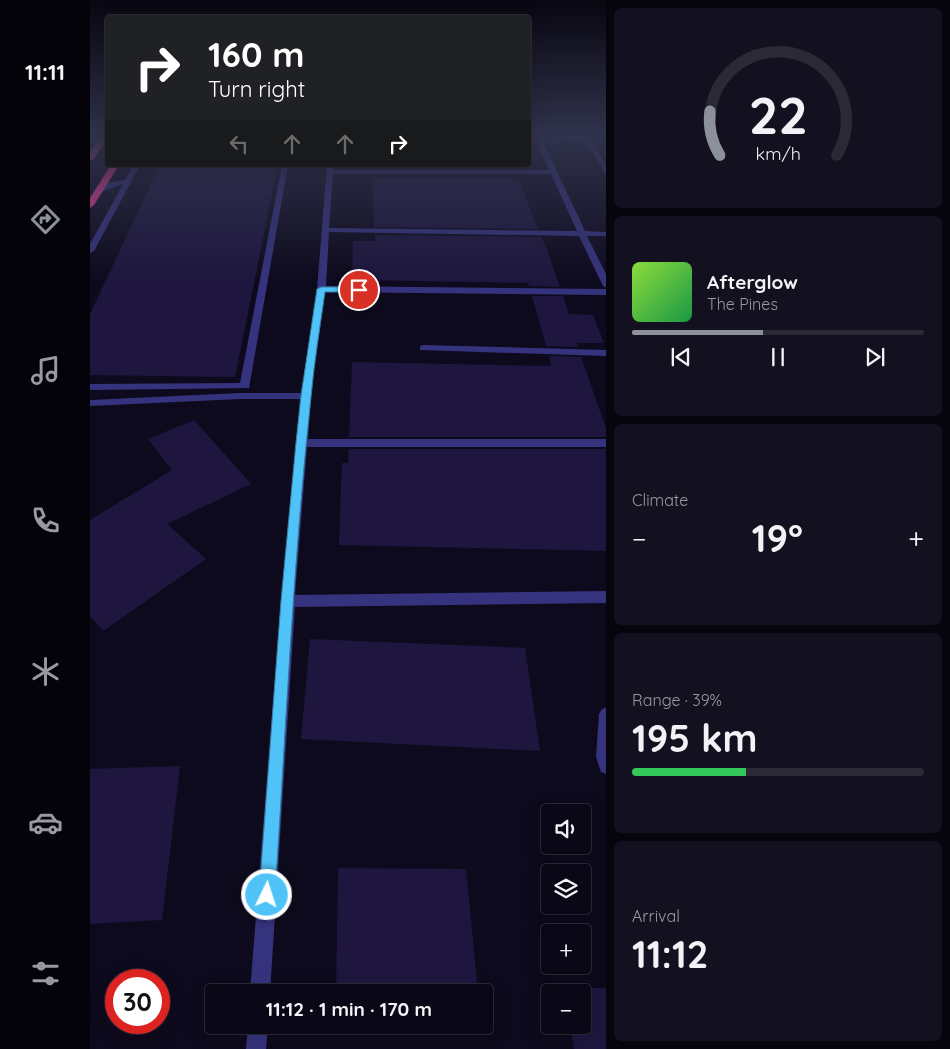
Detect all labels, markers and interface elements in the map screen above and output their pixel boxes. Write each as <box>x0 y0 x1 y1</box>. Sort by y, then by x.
text: 160 m <box>208 32 305 76</box>
icon: right <box>125 35 190 100</box>
text: 11:11 <box>25 58 65 86</box>
text: Turn right <box>208 75 305 103</box>
text: 22 <box>748 82 808 147</box>
icon: left <box>225 130 253 158</box>
icon: ahead <box>278 130 306 158</box>
icon: ahead <box>331 130 359 158</box>
icon: right <box>384 130 412 158</box>
text: km/h <box>755 142 801 164</box>
icon: directions <box>28 202 63 237</box>
pin <box>338 269 380 311</box>
text: Afterglow <box>707 270 798 294</box>
icon: arrive <box>345 276 373 304</box>
text: The Pines <box>707 294 778 314</box>
icon: previous <box>667 343 695 371</box>
icon: pause <box>764 343 792 371</box>
icon: next <box>861 343 889 371</box>
icon: music <box>28 353 63 388</box>
text: Climate <box>632 490 688 510</box>
icon: phone <box>28 503 63 538</box>
text: 19° <box>752 514 803 562</box>
text: − <box>632 521 647 556</box>
text: + <box>908 521 924 556</box>
icon: climate <box>28 654 63 689</box>
text: Range · 39% <box>632 690 722 710</box>
text: 195 km <box>632 714 758 762</box>
map controls <box>541 804 591 1034</box>
button: sound <box>541 804 591 854</box>
icon: car <box>28 805 63 840</box>
button: layers <box>541 864 591 914</box>
position arrow <box>240 868 292 920</box>
text: Arrival <box>632 906 680 926</box>
button: + <box>541 924 591 974</box>
text: 11:12 <box>632 930 708 978</box>
icon: filters <box>28 956 63 991</box>
speed limit sign: 30 <box>105 969 170 1034</box>
button: − <box>541 984 591 1034</box>
text: 11:12 · 1 min · 170 m <box>266 997 432 1021</box>

